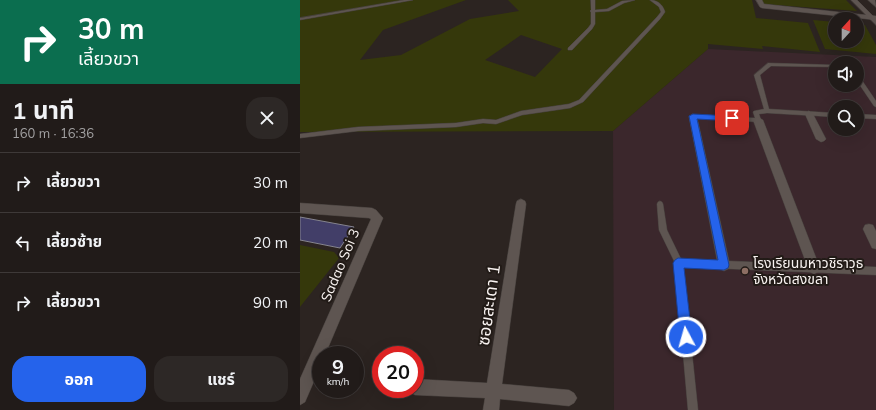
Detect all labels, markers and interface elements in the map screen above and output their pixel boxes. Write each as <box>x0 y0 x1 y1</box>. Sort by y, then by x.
text: 30 m <box>78 11 144 46</box>
north arrow <box>828 12 864 48</box>
map controls <box>828 12 864 136</box>
icon: right <box>12 16 64 68</box>
text: เลี้ยวขวา <box>78 47 139 70</box>
button: sound <box>828 56 864 92</box>
text: 1 นาที <box>12 95 74 125</box>
button: close <box>246 97 288 139</box>
button: search <box>828 100 864 136</box>
pin <box>715 101 749 135</box>
icon: arrive <box>721 107 743 129</box>
text: 160 m · 16:36 <box>12 125 94 141</box>
icon: right <box>12 172 34 194</box>
text: เลี้ยวขวา <box>46 172 100 191</box>
text: 30 m <box>253 173 288 192</box>
street label: Sadao Soi 3 <box>317 226 363 304</box>
icon: left <box>12 232 34 254</box>
text: เลี้ยวซ้าย <box>46 232 102 251</box>
text: 20 m <box>253 233 288 252</box>
place label: โรงเรียนมหาวชิราวุธ จังหวัดสงขลา <box>753 254 863 288</box>
street label: ซอยสะเดา 1 <box>472 263 504 347</box>
marker: โรงเรียนมหาวชิราวุธ จังหวัดสงขลา <box>740 266 750 276</box>
icon: right <box>12 292 34 314</box>
text: เลี้ยวขวา <box>46 292 100 311</box>
text: 90 m <box>253 293 288 312</box>
position arrow <box>665 316 707 358</box>
speed limit sign: 20 <box>372 346 424 398</box>
text: 9 <box>332 354 344 379</box>
button: ออก <box>12 356 146 402</box>
button: แชร์ <box>154 356 288 402</box>
text: km/h <box>327 375 349 388</box>

